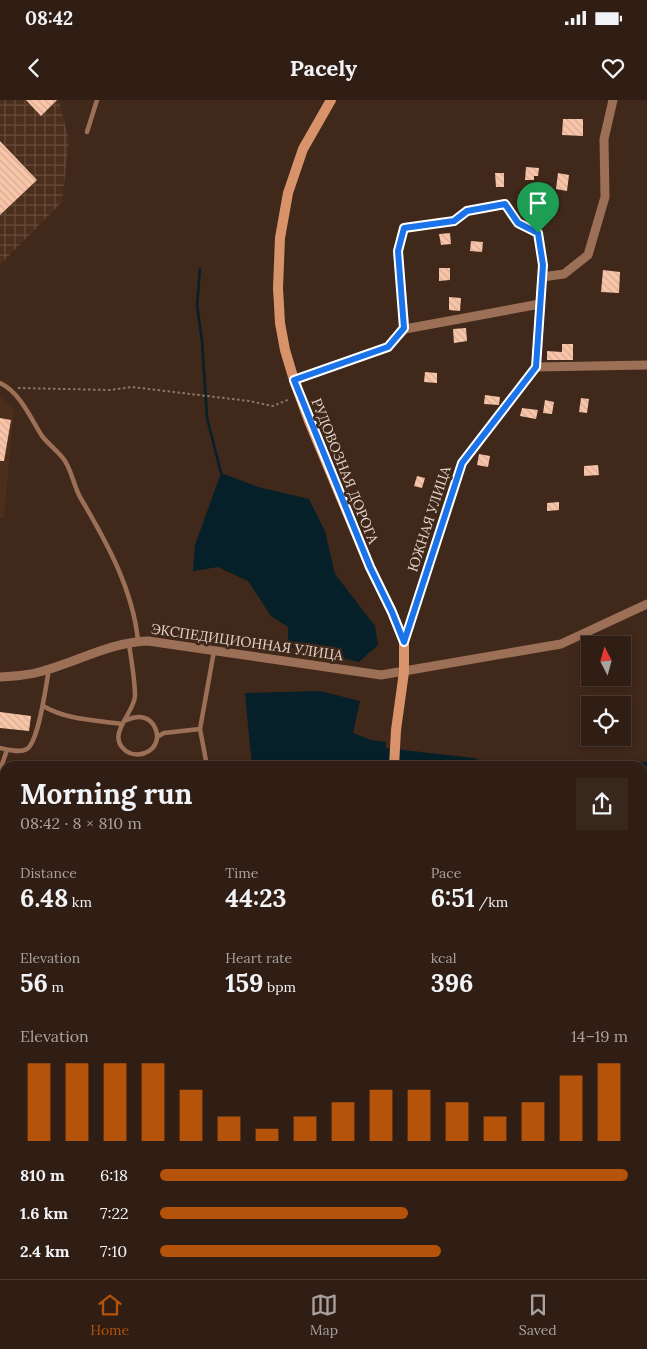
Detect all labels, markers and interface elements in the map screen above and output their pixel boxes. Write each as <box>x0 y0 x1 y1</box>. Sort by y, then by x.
text: 08:42 <box>25 6 73 30</box>
icon: back <box>20 54 48 82</box>
text: Pacely <box>290 54 357 82</box>
icon: heart <box>599 54 627 82</box>
pin <box>517 182 559 233</box>
icon: arrive <box>524 189 552 217</box>
street label: РУДОВОЗНАЯ ДОРОГА <box>308 396 383 547</box>
street label: ЮЖНАЯ УЛИЦА <box>403 464 455 574</box>
street label: ЭКСПЕДИЦИОННАЯ УЛИЦА <box>150 620 344 664</box>
north arrow <box>581 636 631 686</box>
map controls <box>581 636 631 746</box>
button: locate <box>581 696 631 746</box>
text: Morning run <box>20 776 192 812</box>
button: share <box>576 778 628 830</box>
text: 08:42 · 8 × 810 m <box>20 813 142 833</box>
text: Distance <box>20 864 77 882</box>
text: Time <box>225 864 258 882</box>
text: Pace <box>431 864 461 882</box>
text: 6.48 <box>20 882 68 914</box>
text: 44:23 <box>225 882 287 914</box>
text: 6:51 <box>431 882 475 914</box>
text: km <box>68 893 92 911</box>
text: /km <box>475 893 508 911</box>
text: Elevation <box>20 949 80 967</box>
text: Heart rate <box>225 949 292 967</box>
text: kcal <box>431 949 457 967</box>
text: 56 <box>20 967 48 999</box>
text: 159 <box>225 967 263 999</box>
text: 396 <box>431 967 473 999</box>
text: m <box>48 978 64 996</box>
text: bpm <box>263 978 296 996</box>
text: Elevation <box>20 1026 89 1046</box>
text: 14–19 m <box>571 1026 628 1046</box>
text: 810 m <box>20 1165 65 1185</box>
text: 6:18 <box>100 1165 128 1185</box>
text: 1.6 km <box>20 1203 68 1223</box>
text: 7:22 <box>100 1203 129 1223</box>
text: 2.4 km <box>20 1241 69 1261</box>
text: 7:10 <box>100 1241 127 1261</box>
tab: Home <box>90 1291 129 1339</box>
tab: Map <box>310 1291 338 1339</box>
tab: Saved <box>519 1291 557 1339</box>

